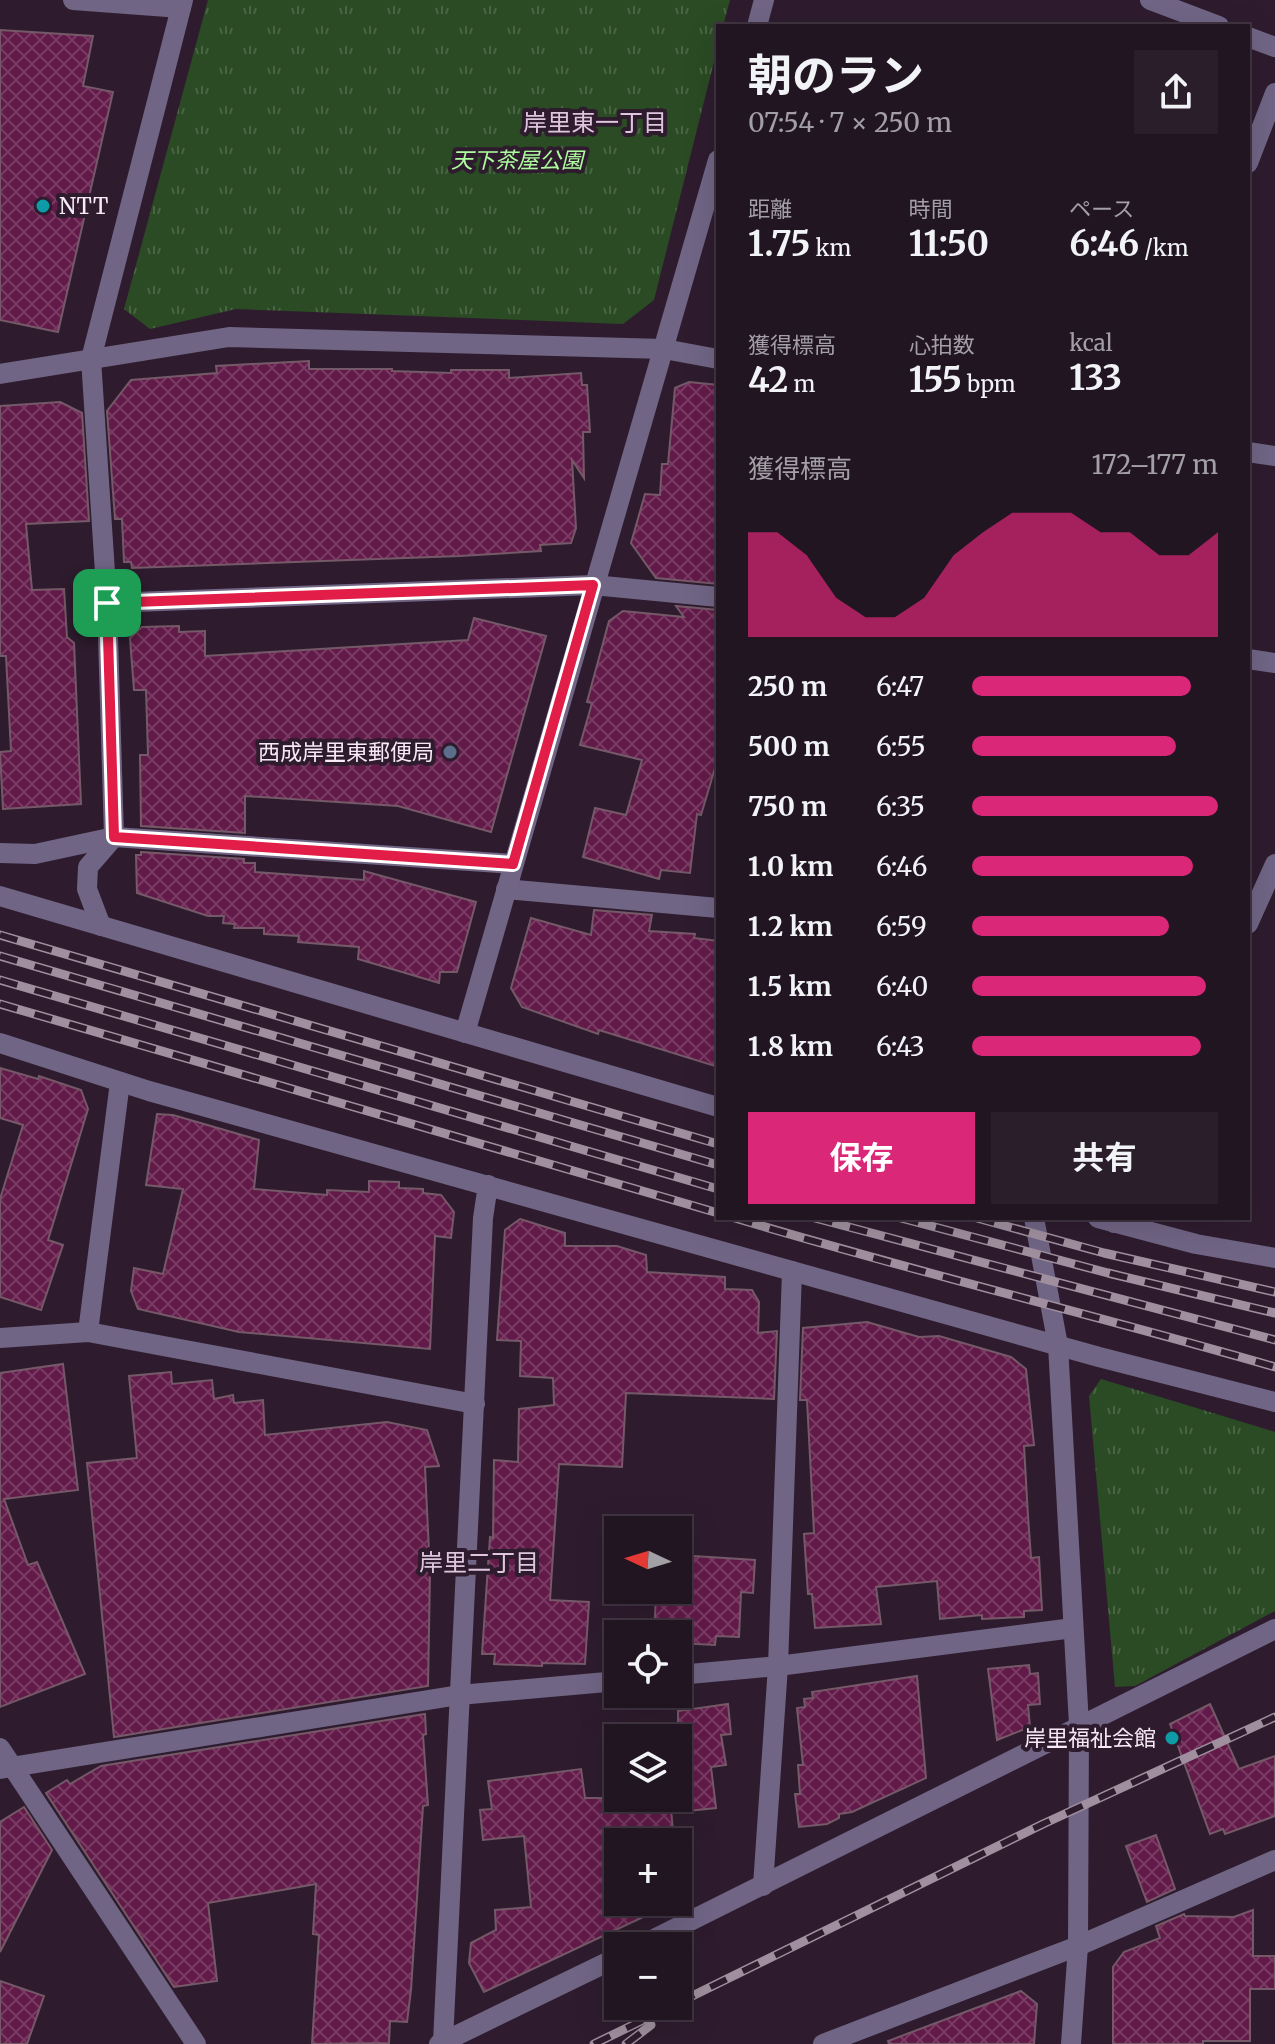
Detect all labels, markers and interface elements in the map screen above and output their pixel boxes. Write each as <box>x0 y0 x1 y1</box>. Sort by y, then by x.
text: 朝のラン <box>748 48 924 103</box>
button: share <box>1134 50 1218 134</box>
text: 07:54 · 7 × 250 m <box>748 106 952 139</box>
district label: 岸里東一丁目 <box>523 107 667 138</box>
park label: 天下茶屋公園 <box>451 146 586 174</box>
place label: NTT <box>59 192 108 220</box>
text: 距離 <box>748 195 792 223</box>
text: 時間 <box>909 195 953 223</box>
text: ペース <box>1069 195 1134 223</box>
marker: NTT <box>34 197 52 215</box>
text: 1.75 <box>748 223 810 265</box>
text: 11:50 <box>909 223 989 265</box>
text: 6:46 <box>1069 223 1139 265</box>
text: km <box>810 234 851 262</box>
text: /km <box>1139 234 1189 262</box>
text: kcal <box>1069 329 1113 357</box>
text: 獲得標高 <box>748 331 836 359</box>
text: 心拍数 <box>909 331 975 359</box>
text: 133 <box>1069 357 1122 399</box>
text: 42 <box>748 359 788 401</box>
text: 155 <box>909 359 962 401</box>
text: m <box>788 370 815 398</box>
text: bpm <box>962 370 1016 398</box>
text: 172–177 m <box>1092 448 1218 481</box>
text: 獲得標高 <box>748 452 852 485</box>
pin <box>73 569 141 637</box>
icon: arrive <box>85 581 129 625</box>
text: 250 m <box>748 670 827 703</box>
text: 6:47 <box>876 670 924 703</box>
text: 500 m <box>748 730 830 763</box>
text: 6:55 <box>876 730 926 763</box>
place label: 西成岸里東郵便局 <box>258 738 434 766</box>
marker: 西成岸里東郵便局 <box>441 743 459 761</box>
text: 750 m <box>748 790 827 823</box>
text: 6:35 <box>876 790 925 823</box>
text: 1.0 km <box>748 850 833 883</box>
text: 6:46 <box>876 850 927 883</box>
text: 1.2 km <box>748 910 833 943</box>
text: 6:59 <box>876 910 927 943</box>
text: 1.5 km <box>748 970 832 1003</box>
text: 6:40 <box>876 970 928 1003</box>
text: 1.8 km <box>748 1030 833 1063</box>
text: 6:43 <box>876 1030 925 1063</box>
button: 保存 <box>748 1112 975 1204</box>
button: 共有 <box>991 1112 1218 1204</box>
north arrow <box>604 1516 692 1604</box>
map controls <box>604 1516 692 2020</box>
district label: 岸里二丁目 <box>419 1547 539 1578</box>
button: locate <box>604 1620 692 1708</box>
button: layers <box>604 1724 692 1812</box>
place label: 岸里福祉会館 <box>1024 1724 1156 1752</box>
marker: 岸里福祉会館 <box>1163 1729 1181 1747</box>
button: + <box>604 1828 692 1916</box>
button: − <box>604 1932 692 2020</box>

